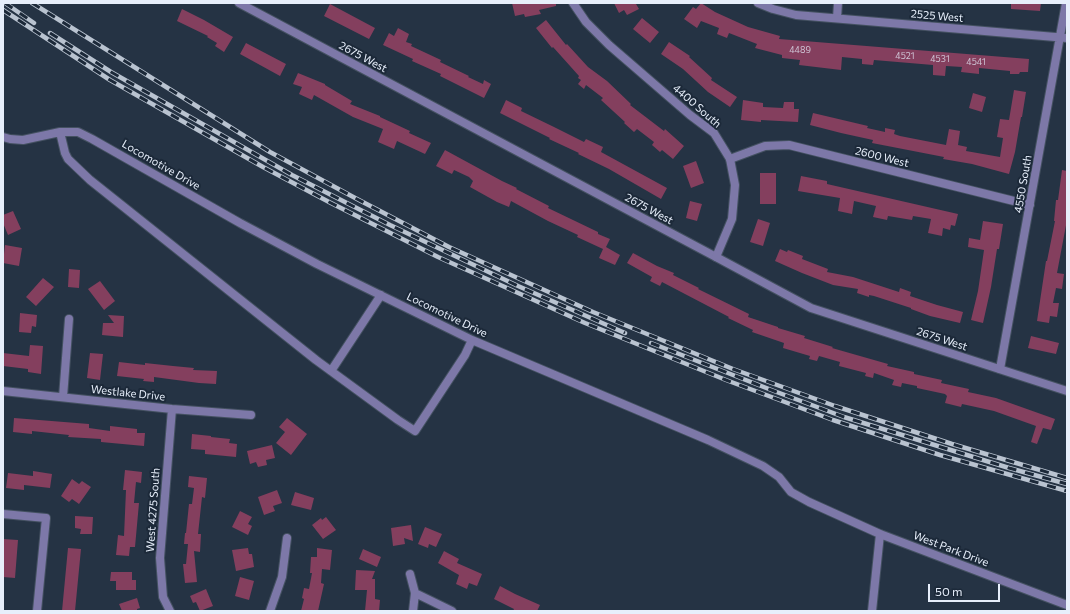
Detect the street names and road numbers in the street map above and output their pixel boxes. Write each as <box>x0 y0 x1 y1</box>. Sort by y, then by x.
street label: 2525 West <box>910 7 964 25</box>
street label: 2675 West <box>337 39 389 75</box>
street label: 4400 South <box>670 81 724 131</box>
street label: Locomotive Drive <box>119 137 203 193</box>
street label: 2600 West <box>854 144 910 170</box>
street label: 4550 South <box>1011 154 1035 214</box>
street label: 2675 West <box>623 191 675 227</box>
street label: Locomotive Drive <box>404 290 490 340</box>
street label: 2675 West <box>915 325 969 353</box>
street label: Westlake Drive <box>90 383 166 403</box>
street label: West 4275 South <box>143 467 163 553</box>
street label: West Park Drive <box>912 529 990 569</box>

